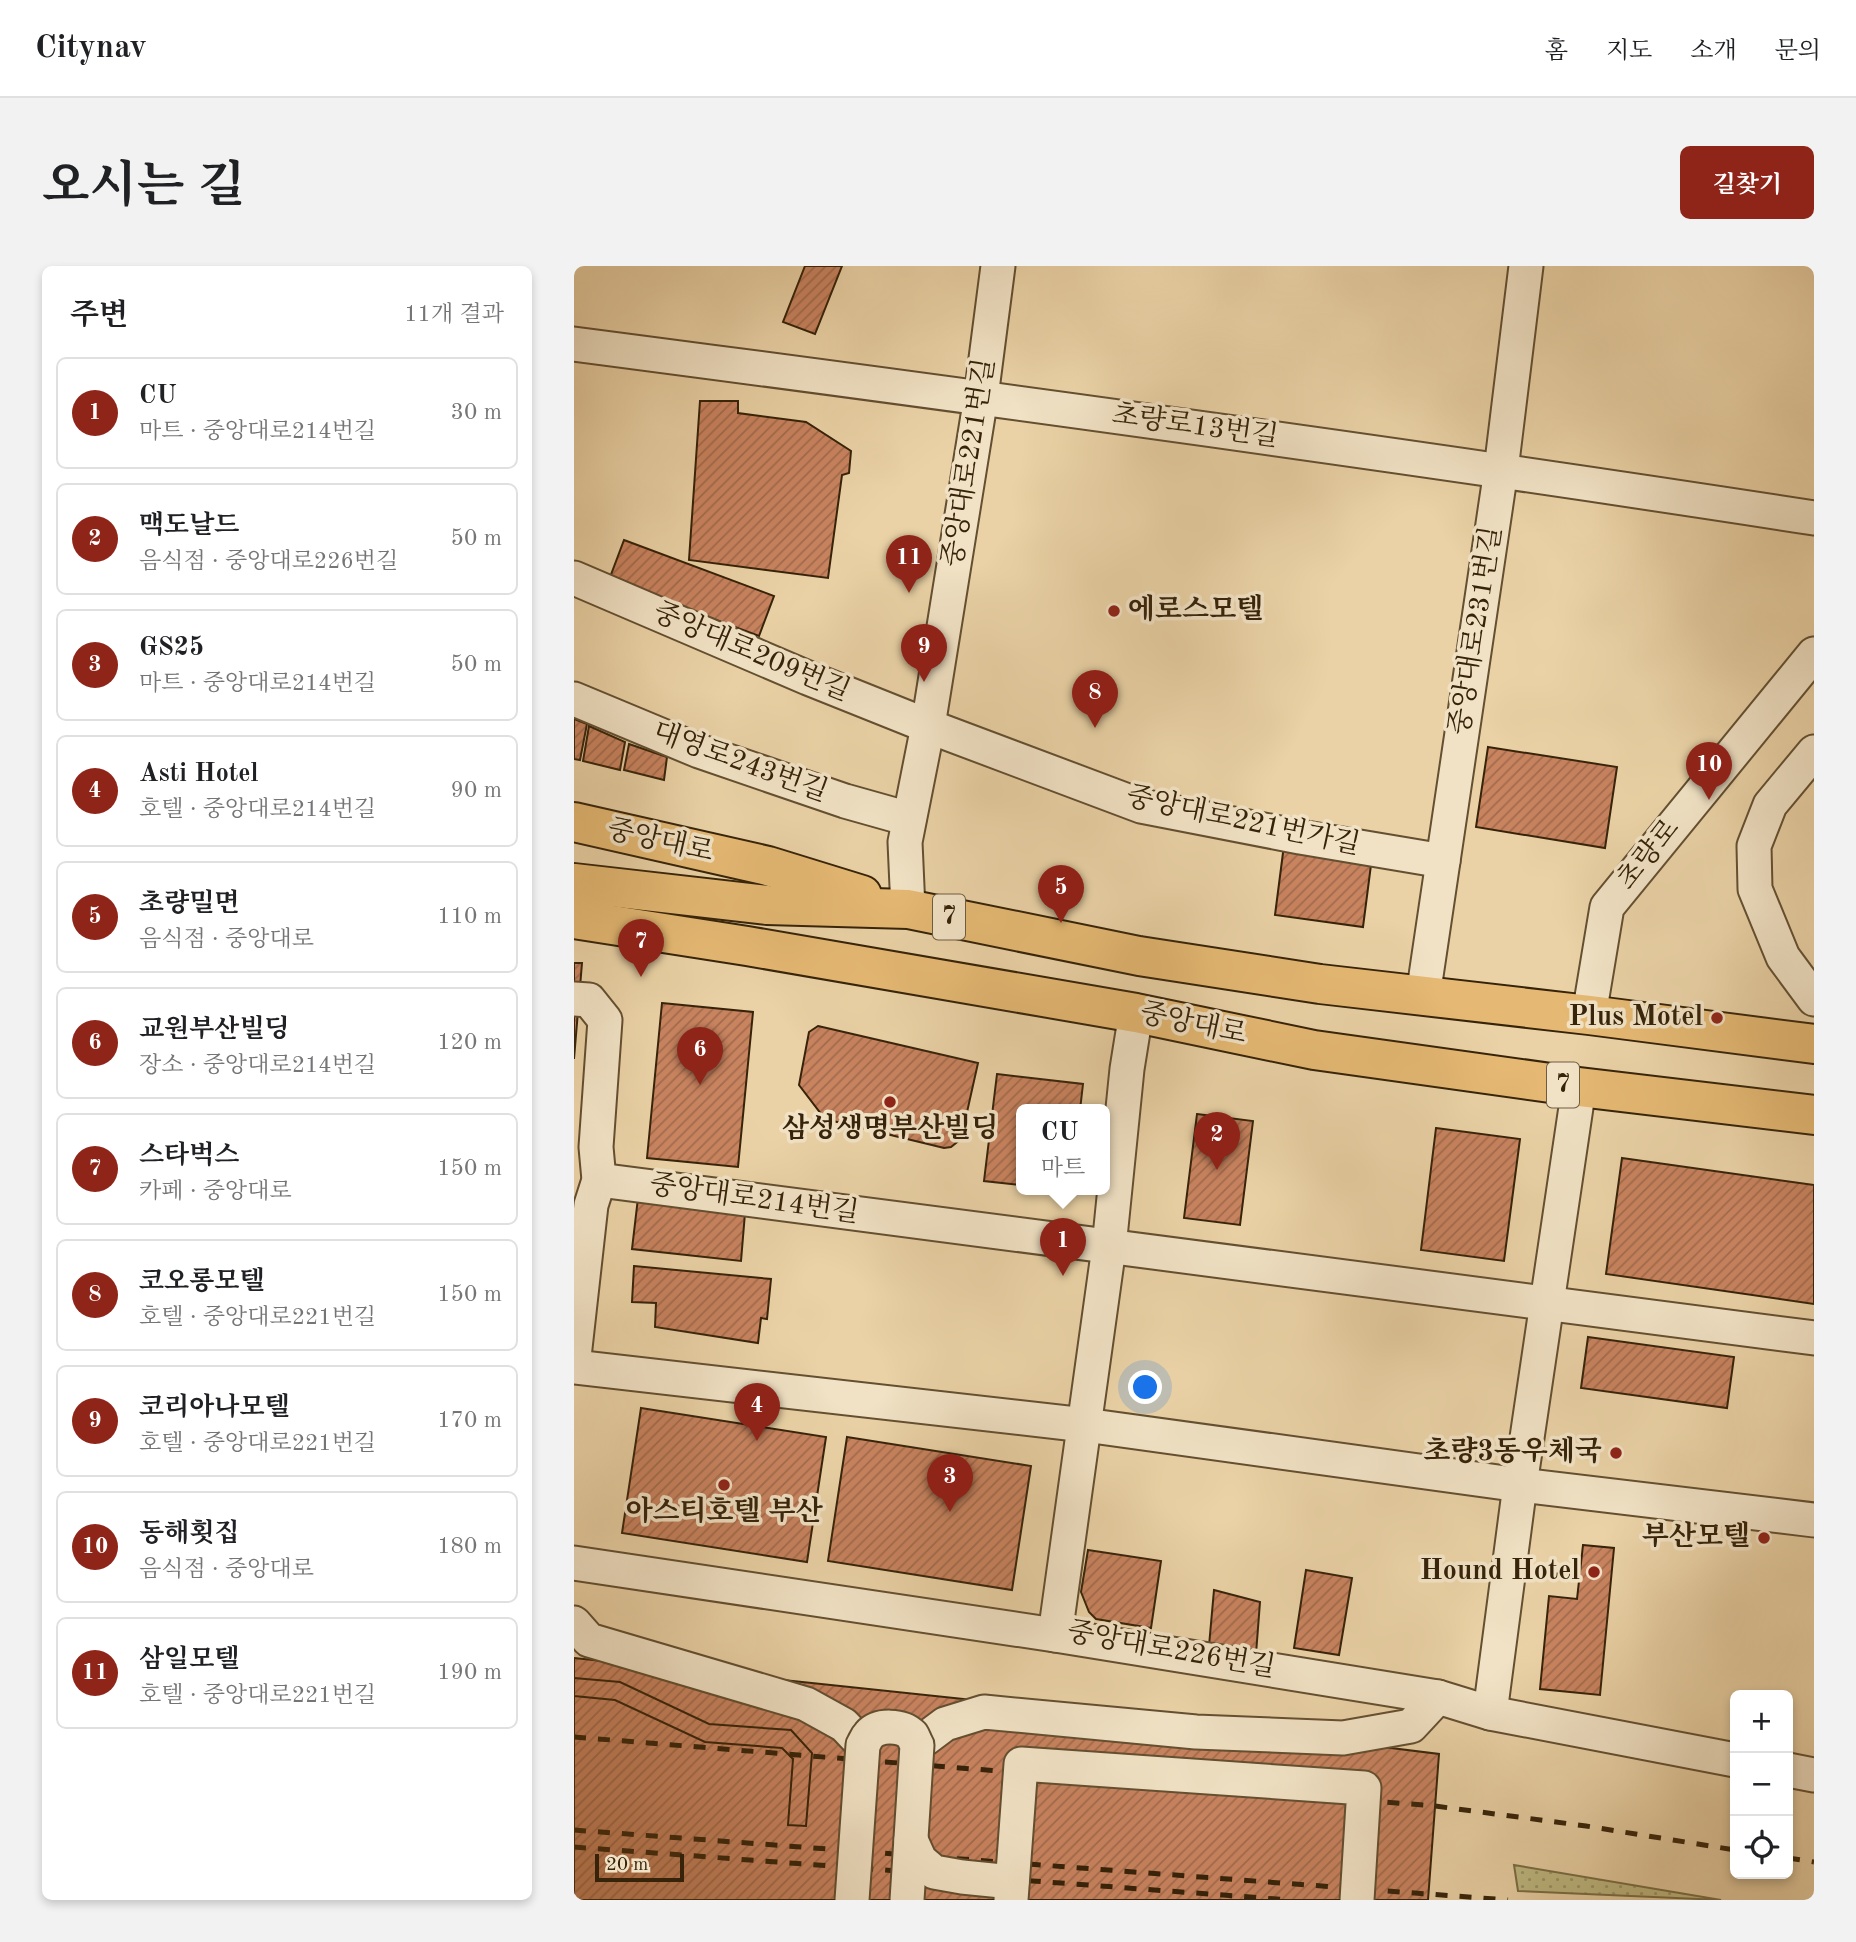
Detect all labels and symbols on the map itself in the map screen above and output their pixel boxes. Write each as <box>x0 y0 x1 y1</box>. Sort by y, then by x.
street label: 중앙대로221번길 <box>938 356 1000 569</box>
street label: 초량로13번길 <box>1110 399 1280 453</box>
street label: 중앙대로231번길 <box>1445 524 1507 737</box>
pin: 11 <box>886 535 932 593</box>
place label: 에로스모텔 <box>1128 593 1263 625</box>
street label: 중앙대로209번길 <box>648 597 854 707</box>
marker: 에로스모텔 <box>1106 603 1122 619</box>
pin: 9 <box>901 624 947 682</box>
pin: 8 <box>1072 670 1118 728</box>
street label: 대영로243번길 <box>649 717 832 808</box>
pin: 10 <box>1686 742 1732 800</box>
street label: 중앙대로221번가길 <box>1124 782 1363 860</box>
street label: 초량로 <box>1611 813 1685 895</box>
street label: 중앙대로 <box>604 814 716 868</box>
pin: 5 <box>1038 865 1084 923</box>
road number: 7 <box>933 894 965 940</box>
pin: 7 <box>618 919 664 977</box>
street label: 중앙대로 <box>1137 998 1249 1050</box>
place label: Plus Motel <box>1568 1004 1703 1032</box>
marker: Plus Motel <box>1709 1010 1725 1026</box>
pin: 6 <box>677 1027 723 1085</box>
road number: 7 <box>1547 1062 1579 1108</box>
marker: 삼성생명부산빌딩 <box>882 1094 898 1110</box>
place label: 삼성생명부산빌딩 <box>782 1112 998 1144</box>
pin: 2 <box>1194 1112 1240 1170</box>
street label: 중앙대로214번길 <box>648 1169 861 1229</box>
pin: 1 <box>1040 1218 1086 1276</box>
your location <box>1128 1370 1162 1404</box>
pin: 4 <box>734 1383 780 1441</box>
place label: 초량3동우체국 <box>1423 1435 1602 1467</box>
marker: 초량3동우체국 <box>1608 1445 1624 1461</box>
pin: 3 <box>927 1454 973 1512</box>
marker: 아스티호텔 부산 <box>716 1477 732 1493</box>
place label: 아스티호텔 부산 <box>625 1495 824 1527</box>
place label: 부산모텔 <box>1642 1520 1750 1552</box>
marker: 부산모텔 <box>1756 1530 1772 1546</box>
place label: Hound Hotel <box>1420 1558 1580 1586</box>
marker: Hound Hotel <box>1586 1564 1602 1580</box>
street label: 중앙대로226번길 <box>1065 1617 1278 1683</box>
scale bar <box>595 1851 684 1883</box>

